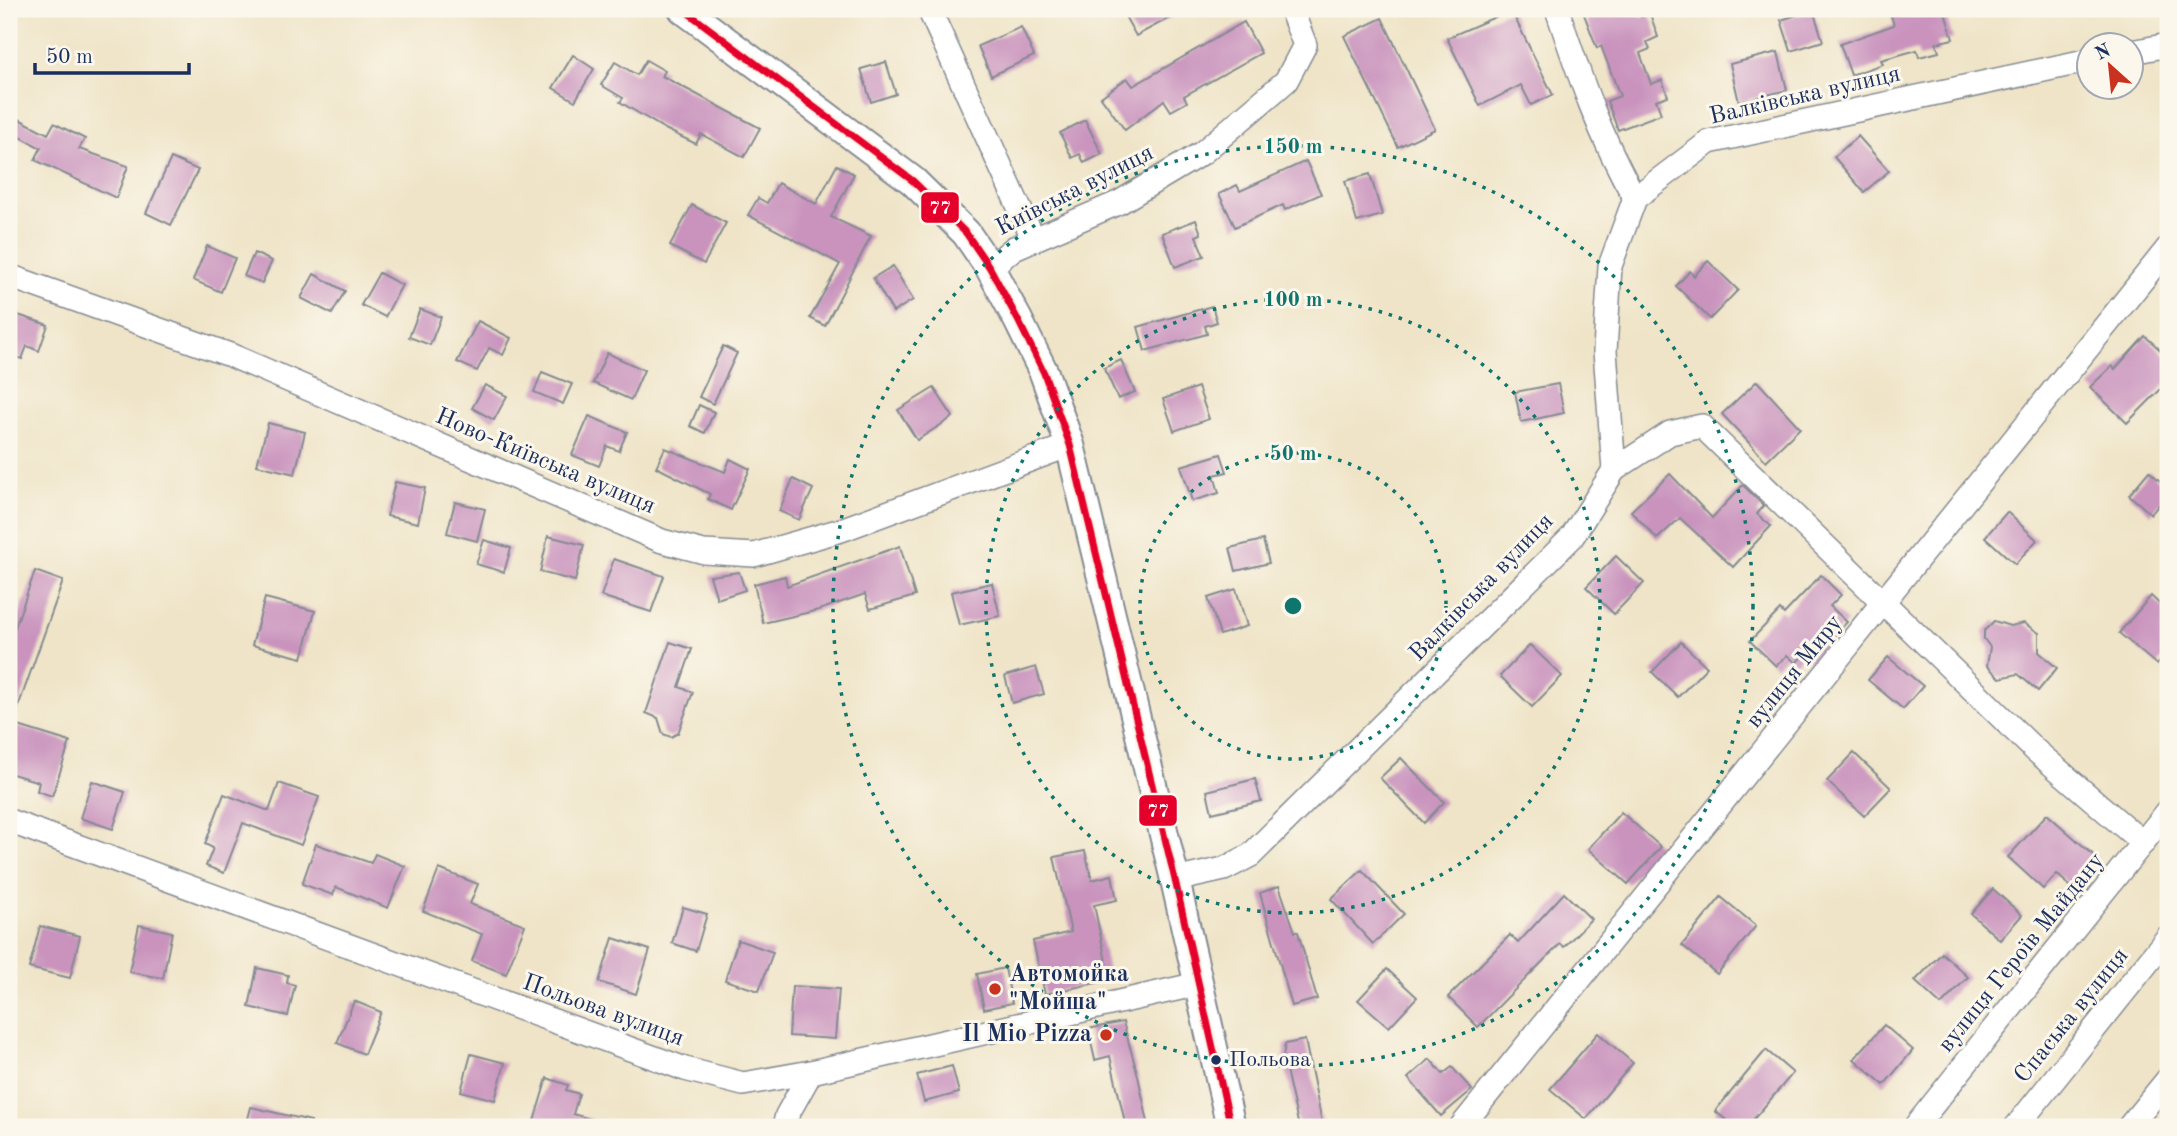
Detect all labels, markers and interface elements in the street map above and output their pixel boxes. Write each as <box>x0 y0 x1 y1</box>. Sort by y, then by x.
scale bar <box>35 32 189 76</box>
north arrow <box>2076 32 2146 102</box>
text: N <box>2093 41 2115 65</box>
text: 50 m <box>46 47 93 68</box>
street label: Валківська вулиця <box>1707 62 1903 130</box>
text: 150 m <box>1263 137 1323 158</box>
street label: Київська вулиця <box>992 141 1158 241</box>
line badge: 77 <box>920 191 960 224</box>
text: 77 <box>929 200 951 219</box>
text: 100 m <box>1263 290 1323 311</box>
street label: Ново-Київська вулиця <box>432 405 658 519</box>
text: 50 m <box>1269 444 1317 465</box>
street label: Валківська вулиця <box>1406 509 1558 667</box>
centre of rings <box>1281 594 1305 618</box>
street label: вулиця Миру <box>1742 611 1848 733</box>
line badge: 77 <box>1138 794 1178 827</box>
text: 77 <box>1147 803 1169 822</box>
street label: вулиця Героїв Майдану <box>1934 849 2110 1057</box>
street label: Спаська вулиця <box>2011 944 2133 1088</box>
place label: Автомойка "Мойша" <box>1009 963 1129 1015</box>
street label: Польова вулиця <box>519 971 687 1051</box>
marker: Автомойка "Мойша" <box>987 981 1003 997</box>
place label: Il Mio Pizza <box>962 1023 1092 1047</box>
marker: Il Mio Pizza <box>1098 1027 1114 1043</box>
place label: Польова <box>1229 1049 1311 1071</box>
marker: Польова <box>1209 1053 1223 1067</box>

